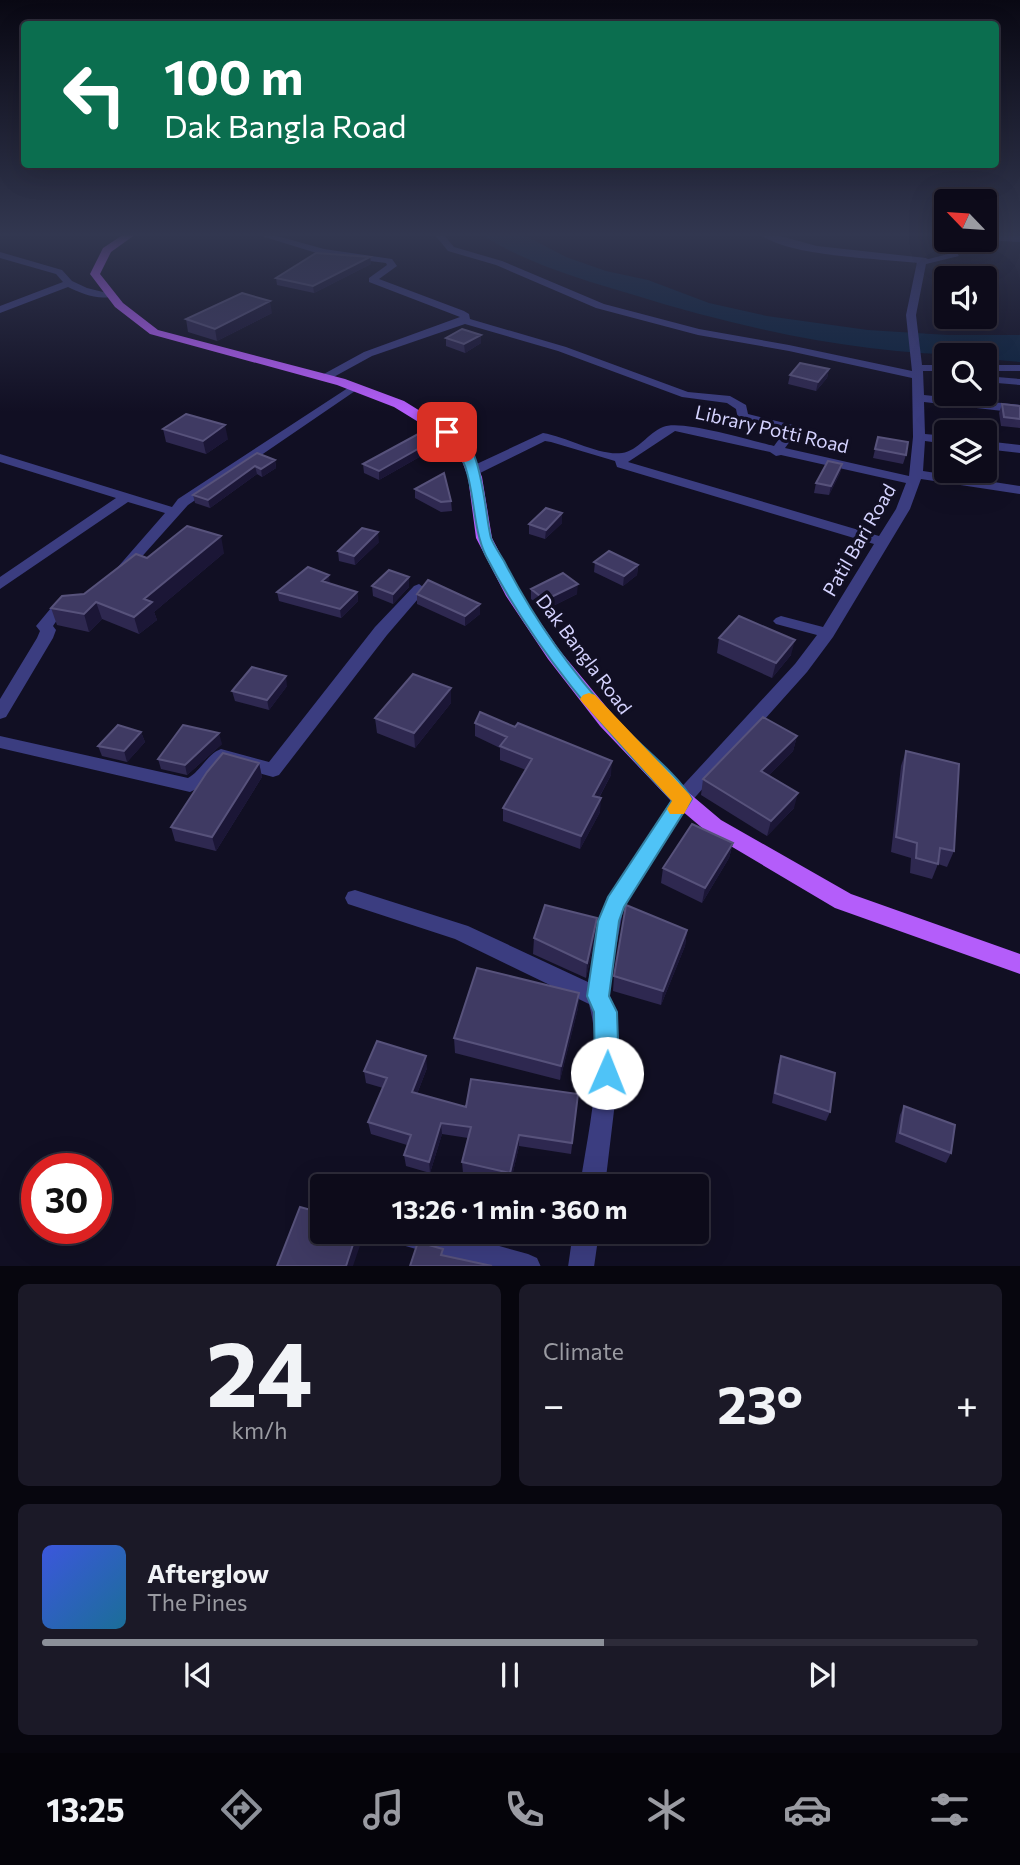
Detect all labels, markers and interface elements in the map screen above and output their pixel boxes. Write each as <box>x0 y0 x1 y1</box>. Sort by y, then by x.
text: 100 m <box>164 45 303 105</box>
icon: left <box>49 49 140 140</box>
text: Dak Bangla Road <box>164 105 407 145</box>
north arrow <box>934 189 998 252</box>
map controls <box>934 189 997 483</box>
button: sound <box>934 266 997 329</box>
button: search <box>934 343 997 406</box>
street label: Library Potti Road <box>693 400 851 457</box>
pin <box>417 402 477 462</box>
icon: arrive <box>428 413 466 451</box>
button: layers <box>934 420 997 483</box>
street label: Patil Bari Road <box>817 480 900 600</box>
street label: Dak Bangla Road <box>532 589 637 718</box>
position arrow <box>570 1036 644 1110</box>
speed limit sign: 30 <box>21 1153 112 1244</box>
text: 13:26 · 1 min · 360 m <box>392 1193 627 1224</box>
text: 24 <box>206 1314 313 1426</box>
text: Climate <box>543 1337 624 1365</box>
text: 23° <box>717 1371 803 1435</box>
text: − <box>543 1380 565 1427</box>
text: + <box>956 1380 978 1427</box>
text: km/h <box>232 1416 287 1444</box>
text: Afterglow <box>147 1557 269 1588</box>
text: The Pines <box>147 1588 248 1616</box>
icon: previous <box>179 1656 217 1694</box>
icon: pause <box>491 1656 529 1694</box>
icon: next <box>803 1656 841 1694</box>
icon: directions <box>217 1785 266 1834</box>
icon: music <box>359 1785 408 1834</box>
icon: phone <box>500 1785 549 1834</box>
icon: climate <box>642 1785 691 1834</box>
icon: car <box>783 1785 832 1834</box>
icon: filters <box>925 1785 974 1834</box>
text: 13:25 <box>46 1789 125 1829</box>

